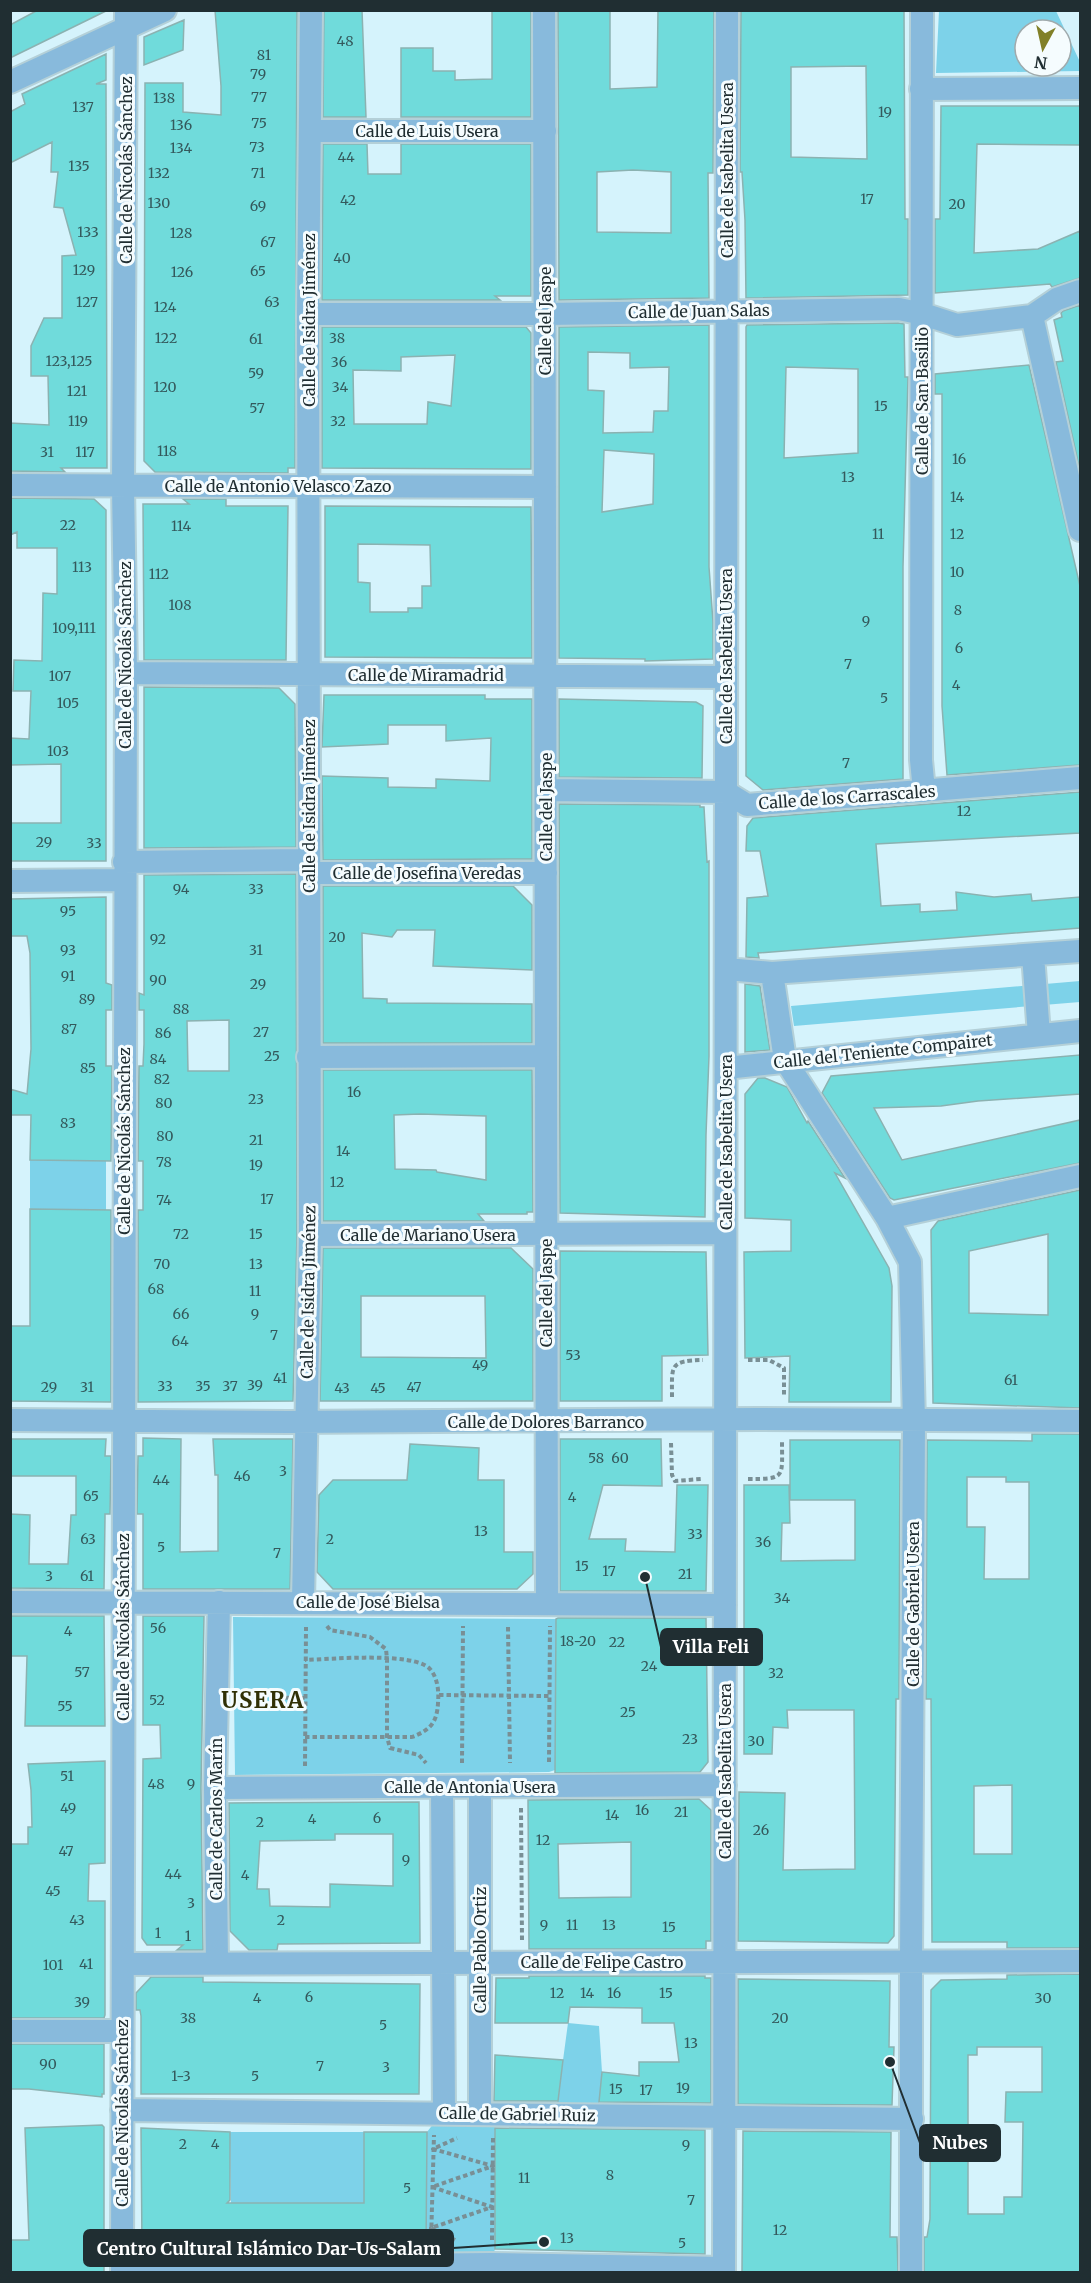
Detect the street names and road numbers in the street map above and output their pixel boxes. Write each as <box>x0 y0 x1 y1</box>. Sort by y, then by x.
street label: Calle de Nicolás Sánchez <box>116 76 136 264</box>
street label: Calle de Isabelita Usera <box>717 82 737 258</box>
street label: Calle de Luis Usera <box>355 121 499 141</box>
street label: Calle de Isidra Jiménez <box>299 233 319 407</box>
street label: Calle del Jaspe <box>535 267 555 375</box>
street label: Calle de Juan Salas <box>628 300 770 322</box>
street label: Calle de San Basilio <box>912 327 932 475</box>
street label: Calle de Antonio Velasco Zazo <box>165 476 391 496</box>
street label: Calle de Nicolás Sánchez <box>115 561 135 749</box>
street label: Calle de Isabelita Usera <box>716 568 736 744</box>
street label: Calle de Miramadrid <box>348 665 504 685</box>
street label: Calle de Isidra Jiménez <box>299 719 319 893</box>
street label: Calle del Jaspe <box>536 753 556 861</box>
street label: Calle de los Carrascales <box>758 781 936 813</box>
street label: Calle de Josefina Veredas <box>333 863 521 883</box>
street label: Calle del Teniente Compairet <box>773 1029 994 1072</box>
street label: Calle de Nicolás Sánchez <box>114 1047 134 1235</box>
street label: Calle de Isabelita Usera <box>716 1054 736 1230</box>
street label: Calle de Isidra Jiménez <box>296 1205 320 1379</box>
street label: Calle de Mariano Usera <box>340 1225 516 1245</box>
street label: Calle del Jaspe <box>536 1239 556 1347</box>
street label: Calle de Dolores Barranco <box>448 1412 644 1432</box>
street label: Calle de Gabriel Usera <box>903 1521 923 1687</box>
street label: Calle de Nicolás Sánchez <box>113 1533 133 1721</box>
street label: Calle de José Bielsa <box>296 1592 440 1612</box>
street label: Calle de Isabelita Usera <box>715 1683 735 1859</box>
street label: Calle de Carlos Marín <box>206 1737 226 1900</box>
street label: Calle de Antonia Usera <box>384 1777 556 1797</box>
street label: Calle Pablo Ortiz <box>470 1887 490 2013</box>
street label: Calle de Felipe Castro <box>521 1952 683 1972</box>
street label: Calle de Nicolás Sánchez <box>112 2019 132 2207</box>
street label: Calle de Gabriel Ruiz <box>438 2103 596 2125</box>

